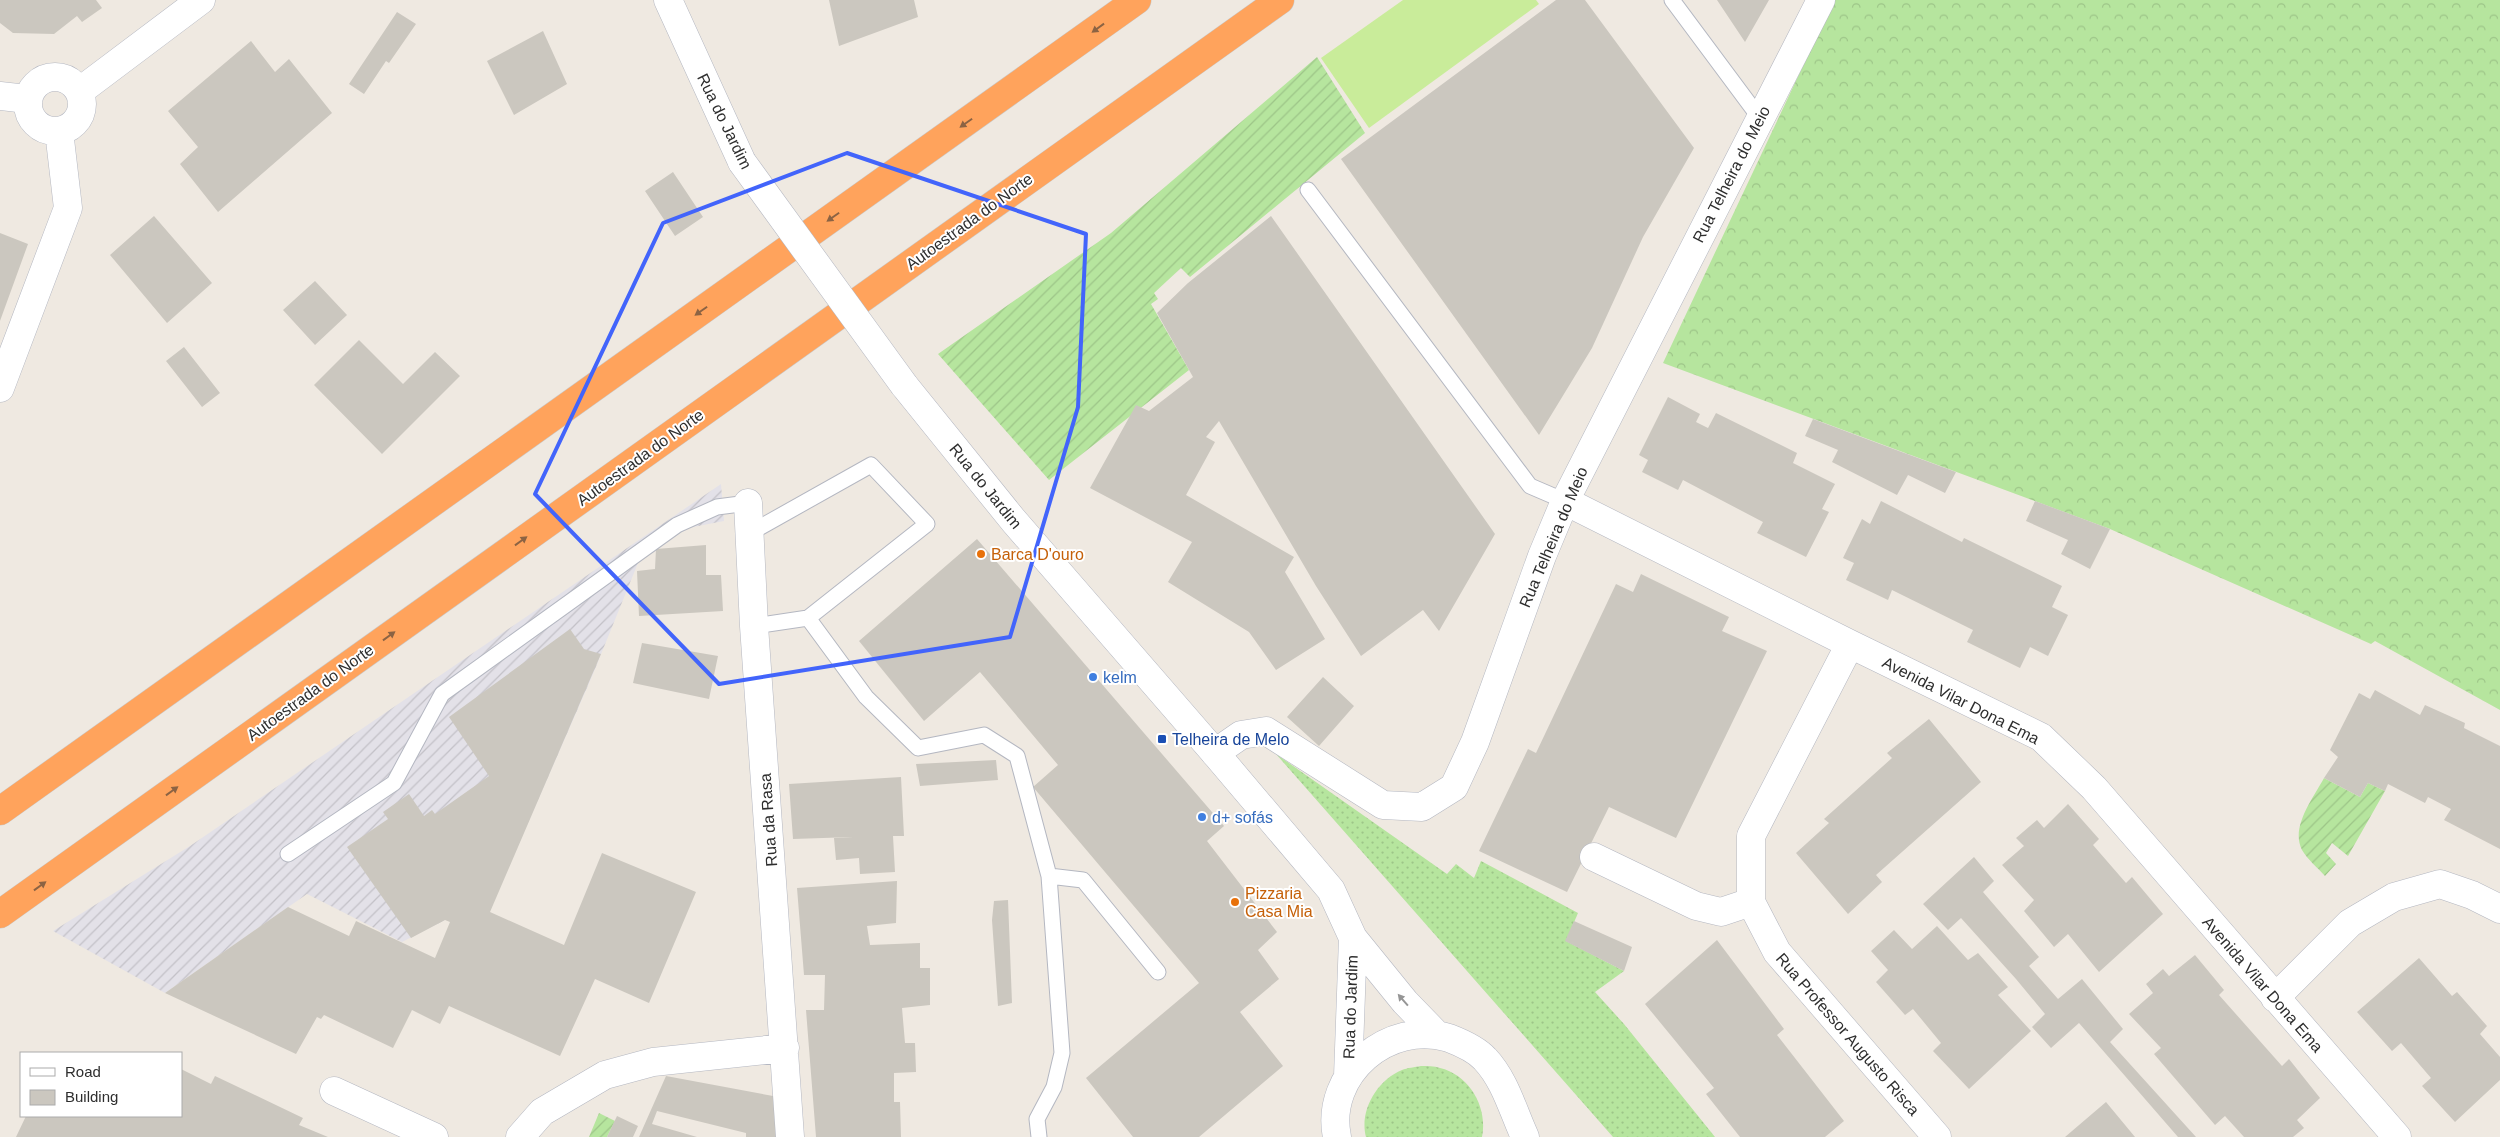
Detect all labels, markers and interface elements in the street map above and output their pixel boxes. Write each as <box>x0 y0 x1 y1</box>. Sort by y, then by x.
one-way arrow <box>1091 23 1105 33</box>
street label: Rua do Jardim <box>694 71 755 172</box>
street label: Rua Telheira do Meio <box>1690 103 1773 245</box>
one-way arrow <box>959 118 972 128</box>
street label: Autoestrada do Norte <box>903 170 1036 273</box>
one-way arrow <box>826 212 840 222</box>
one-way arrow <box>694 306 708 316</box>
street label: Autoestrada do Norte <box>574 406 707 509</box>
street label: Rua do Jardim <box>946 441 1025 532</box>
street label: Rua Telheira do Meio <box>1516 464 1591 610</box>
one-way arrow <box>515 536 528 546</box>
place label: Barca D'ouro <box>991 546 1084 563</box>
marker: Barca D'ouro <box>975 548 987 560</box>
one-way arrow <box>382 631 396 641</box>
street label: Autoestrada do Norte <box>244 641 377 744</box>
street label: Avenida Vilar Dona Ema <box>1880 653 2042 748</box>
place label: kelm <box>1103 669 1137 686</box>
marker: kelm <box>1087 671 1099 683</box>
place label: Telheira de Melo <box>1172 731 1290 748</box>
marker: Telheira de Melo <box>1156 733 1168 745</box>
street label: Rua da Rasa <box>757 773 780 867</box>
one-way arrow <box>165 786 179 796</box>
place label: d+ sofás <box>1212 809 1273 826</box>
marker: d+ sofás <box>1196 811 1208 823</box>
one-way arrow <box>33 881 47 891</box>
place label: Pizzaria Casa Mia <box>1245 885 1313 920</box>
marker: Pizzaria Casa Mia <box>1229 896 1241 908</box>
street label: Avenida Vilar Dona Ema <box>2199 913 2326 1056</box>
street label: Rua Professor Augusto Risca <box>1773 950 1923 1119</box>
street label: Rua do Jardim <box>1340 955 1361 1059</box>
one-way arrow <box>1398 994 1409 1007</box>
legend <box>20 1052 182 1117</box>
text: Road <box>65 1063 101 1080</box>
text: Building <box>65 1088 118 1105</box>

